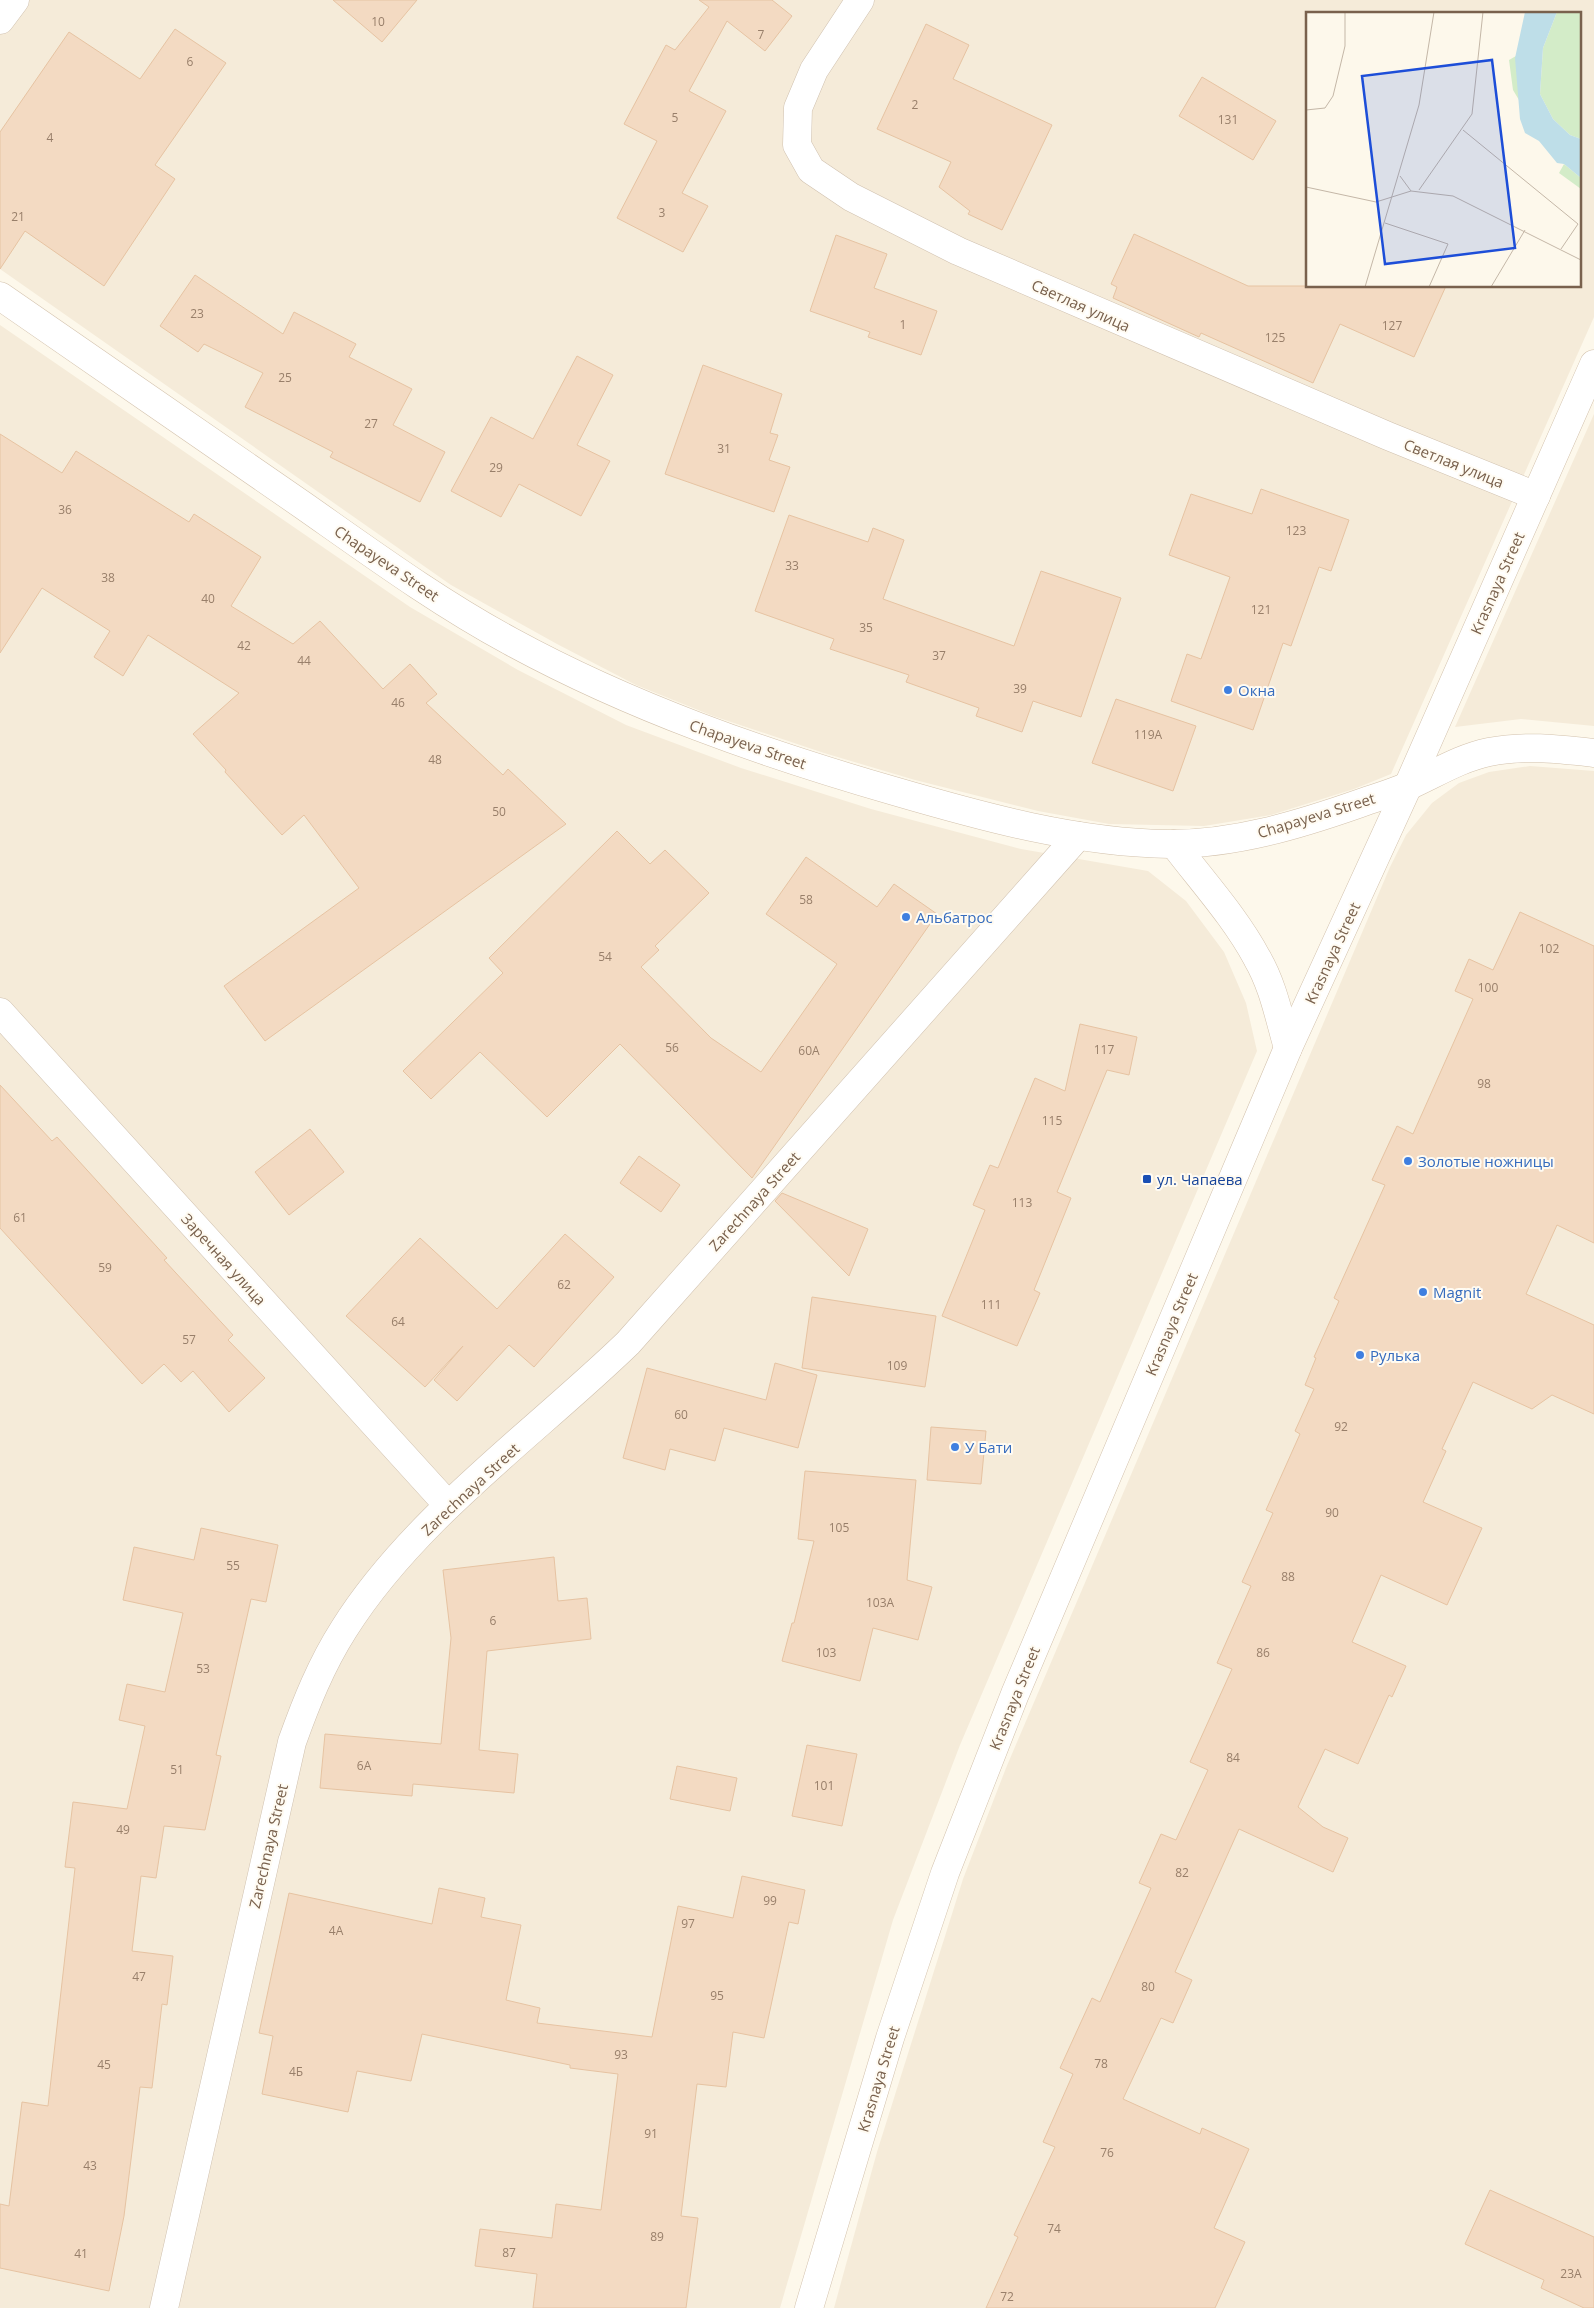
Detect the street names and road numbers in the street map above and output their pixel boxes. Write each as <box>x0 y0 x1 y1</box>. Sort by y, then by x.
street label: Светлая улица <box>1029 274 1133 336</box>
street label: Светлая улица <box>1401 434 1507 492</box>
street label: Chapayeva Street <box>331 521 443 605</box>
street label: Krasnaya Street <box>1465 529 1529 637</box>
street label: Chapayeva Street <box>687 715 809 773</box>
street label: Chapayeva Street <box>1255 788 1377 842</box>
street label: Krasnaya Street <box>1300 899 1364 1007</box>
street label: Zarechnaya Street <box>704 1147 804 1255</box>
street label: Заречная улица <box>177 1209 271 1309</box>
street label: Krasnaya Street <box>1140 1269 1202 1379</box>
street label: Zarechnaya Street <box>417 1438 523 1540</box>
street label: Krasnaya Street <box>984 1643 1044 1753</box>
street label: Zarechnaya Street <box>244 1782 292 1910</box>
street label: Krasnaya Street <box>852 2023 904 2135</box>

